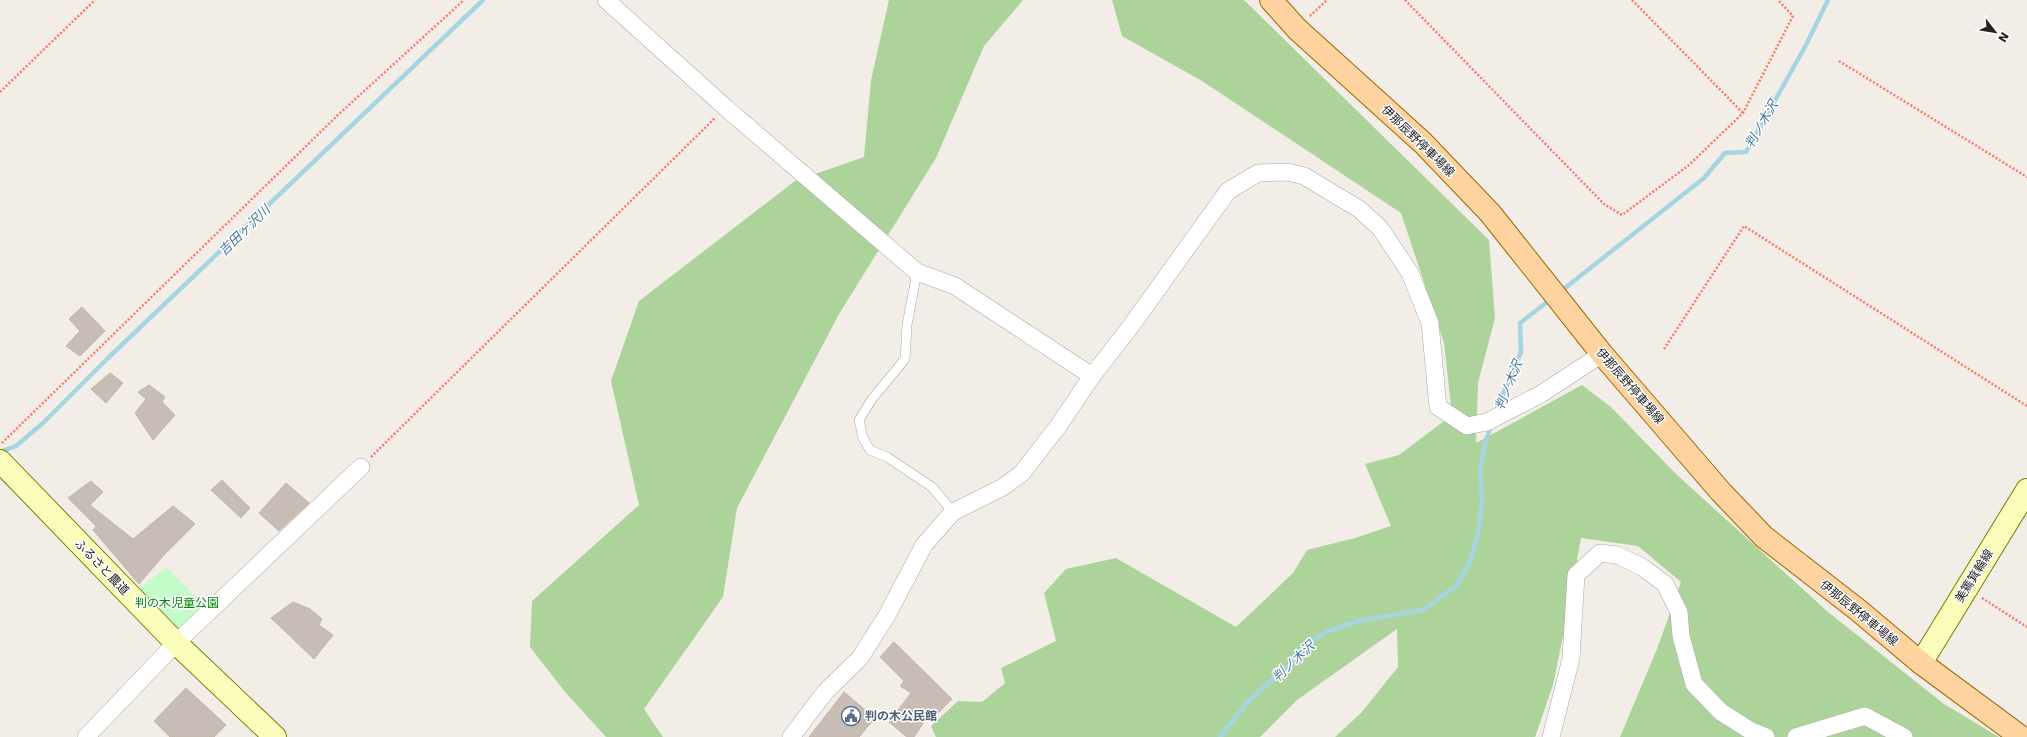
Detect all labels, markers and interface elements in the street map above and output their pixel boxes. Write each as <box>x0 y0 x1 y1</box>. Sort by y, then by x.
north arrow <box>1975 12 2015 52</box>
text: N <box>1995 30 2011 44</box>
water label: 判ノ木沢 <box>1742 96 1782 151</box>
street label: 伊那辰野停車場線 <box>1379 103 1457 179</box>
water label: 吉田ヶ沢川 <box>216 201 274 258</box>
street label: 伊那辰野停車場線 <box>1593 345 1667 427</box>
water label: 判ノ木沢 <box>1492 356 1526 412</box>
street label: ふるさと農道 <box>72 536 132 598</box>
street label: 美篶箕輪線 <box>1952 547 1996 605</box>
street label: 伊那辰野停車場線 <box>1817 577 1901 649</box>
park label: 判の木児童公園 <box>135 596 219 610</box>
water label: 判ノ木沢 <box>1269 637 1319 685</box>
public building icon: 判の木公民館 <box>840 705 862 727</box>
place label: 判の木公民館 <box>865 709 937 723</box>

